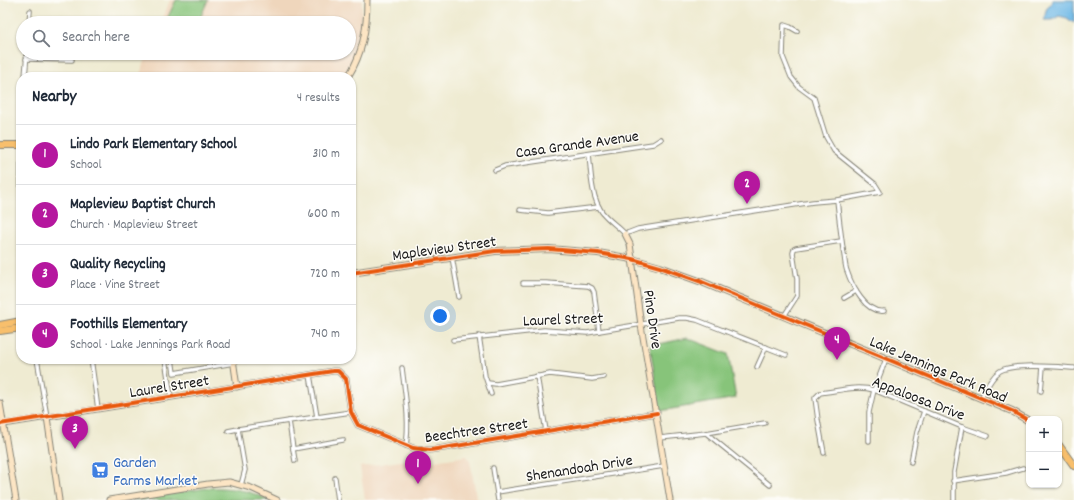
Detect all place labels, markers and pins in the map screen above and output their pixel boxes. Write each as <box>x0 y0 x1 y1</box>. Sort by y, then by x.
pin: 2 <box>734 171 760 204</box>
pin: 4 <box>824 327 850 360</box>
pin: 3 <box>62 416 88 449</box>
pin: 1 <box>405 451 431 484</box>
place label: Garden Farms Market <box>113 452 197 493</box>
supermarket icon: Garden Farms Market <box>90 460 110 480</box>

